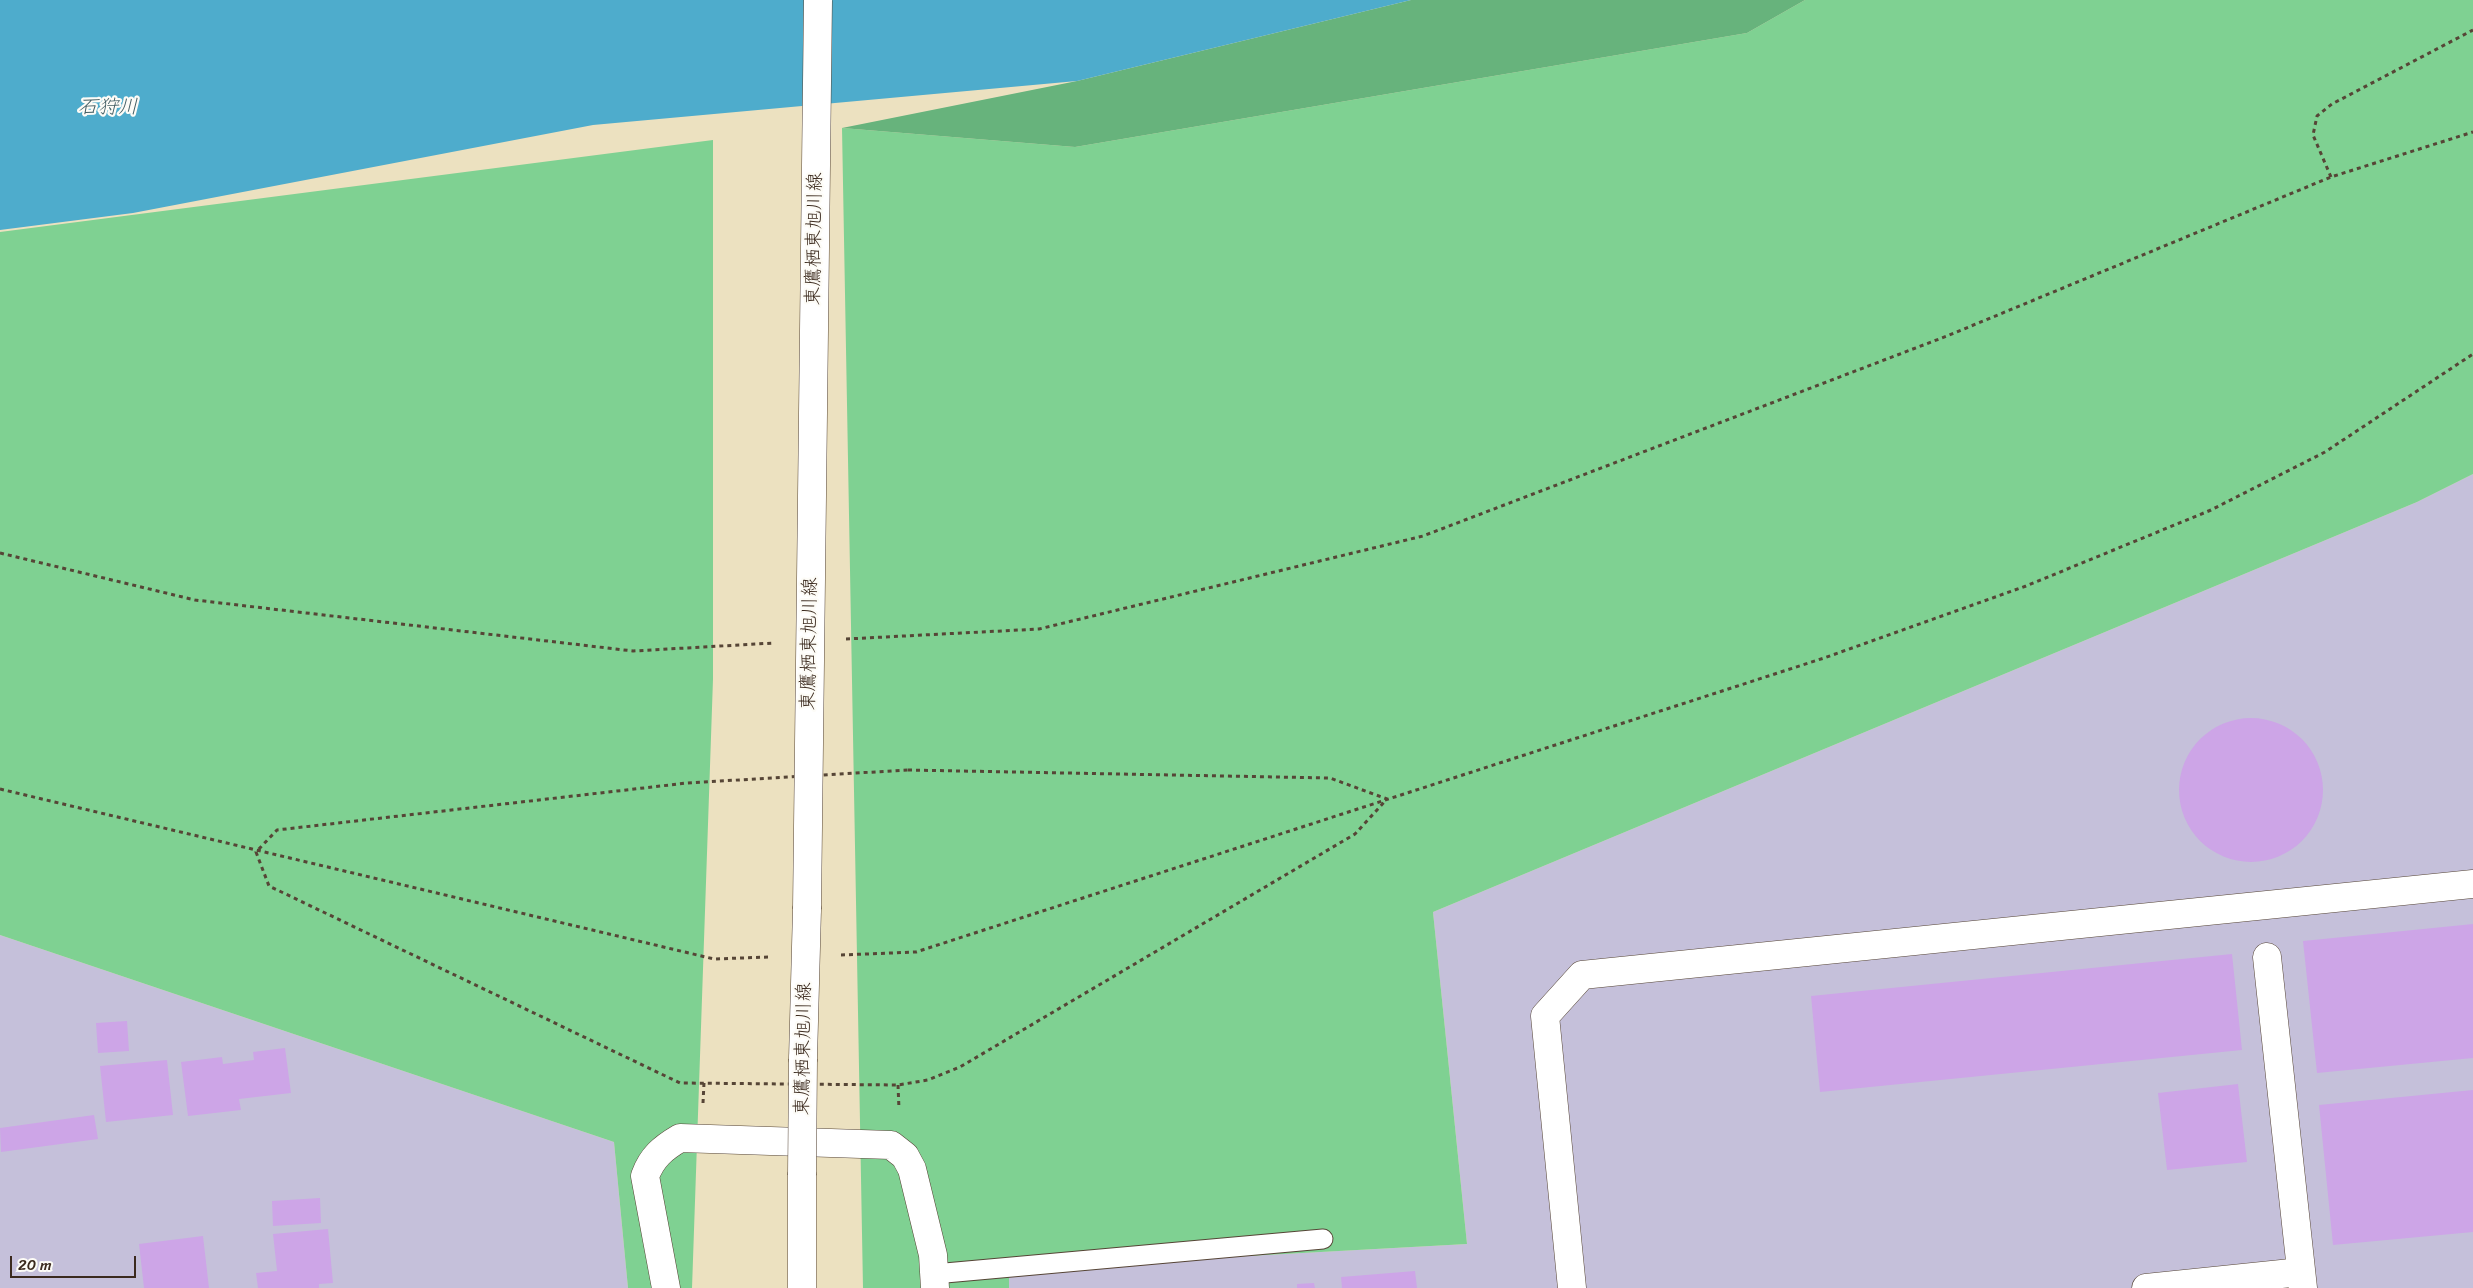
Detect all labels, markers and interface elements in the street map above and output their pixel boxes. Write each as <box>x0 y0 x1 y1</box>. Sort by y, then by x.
water label: 石狩川 <box>78 96 138 120</box>
street label: 東鷹栖東旭川線 <box>802 172 828 306</box>
street label: 東鷹栖東旭川線 <box>797 577 823 711</box>
street label: 東鷹栖東旭川線 <box>791 982 817 1116</box>
scale bar <box>12 1246 139 1278</box>
text: 20 m <box>18 1252 52 1278</box>

